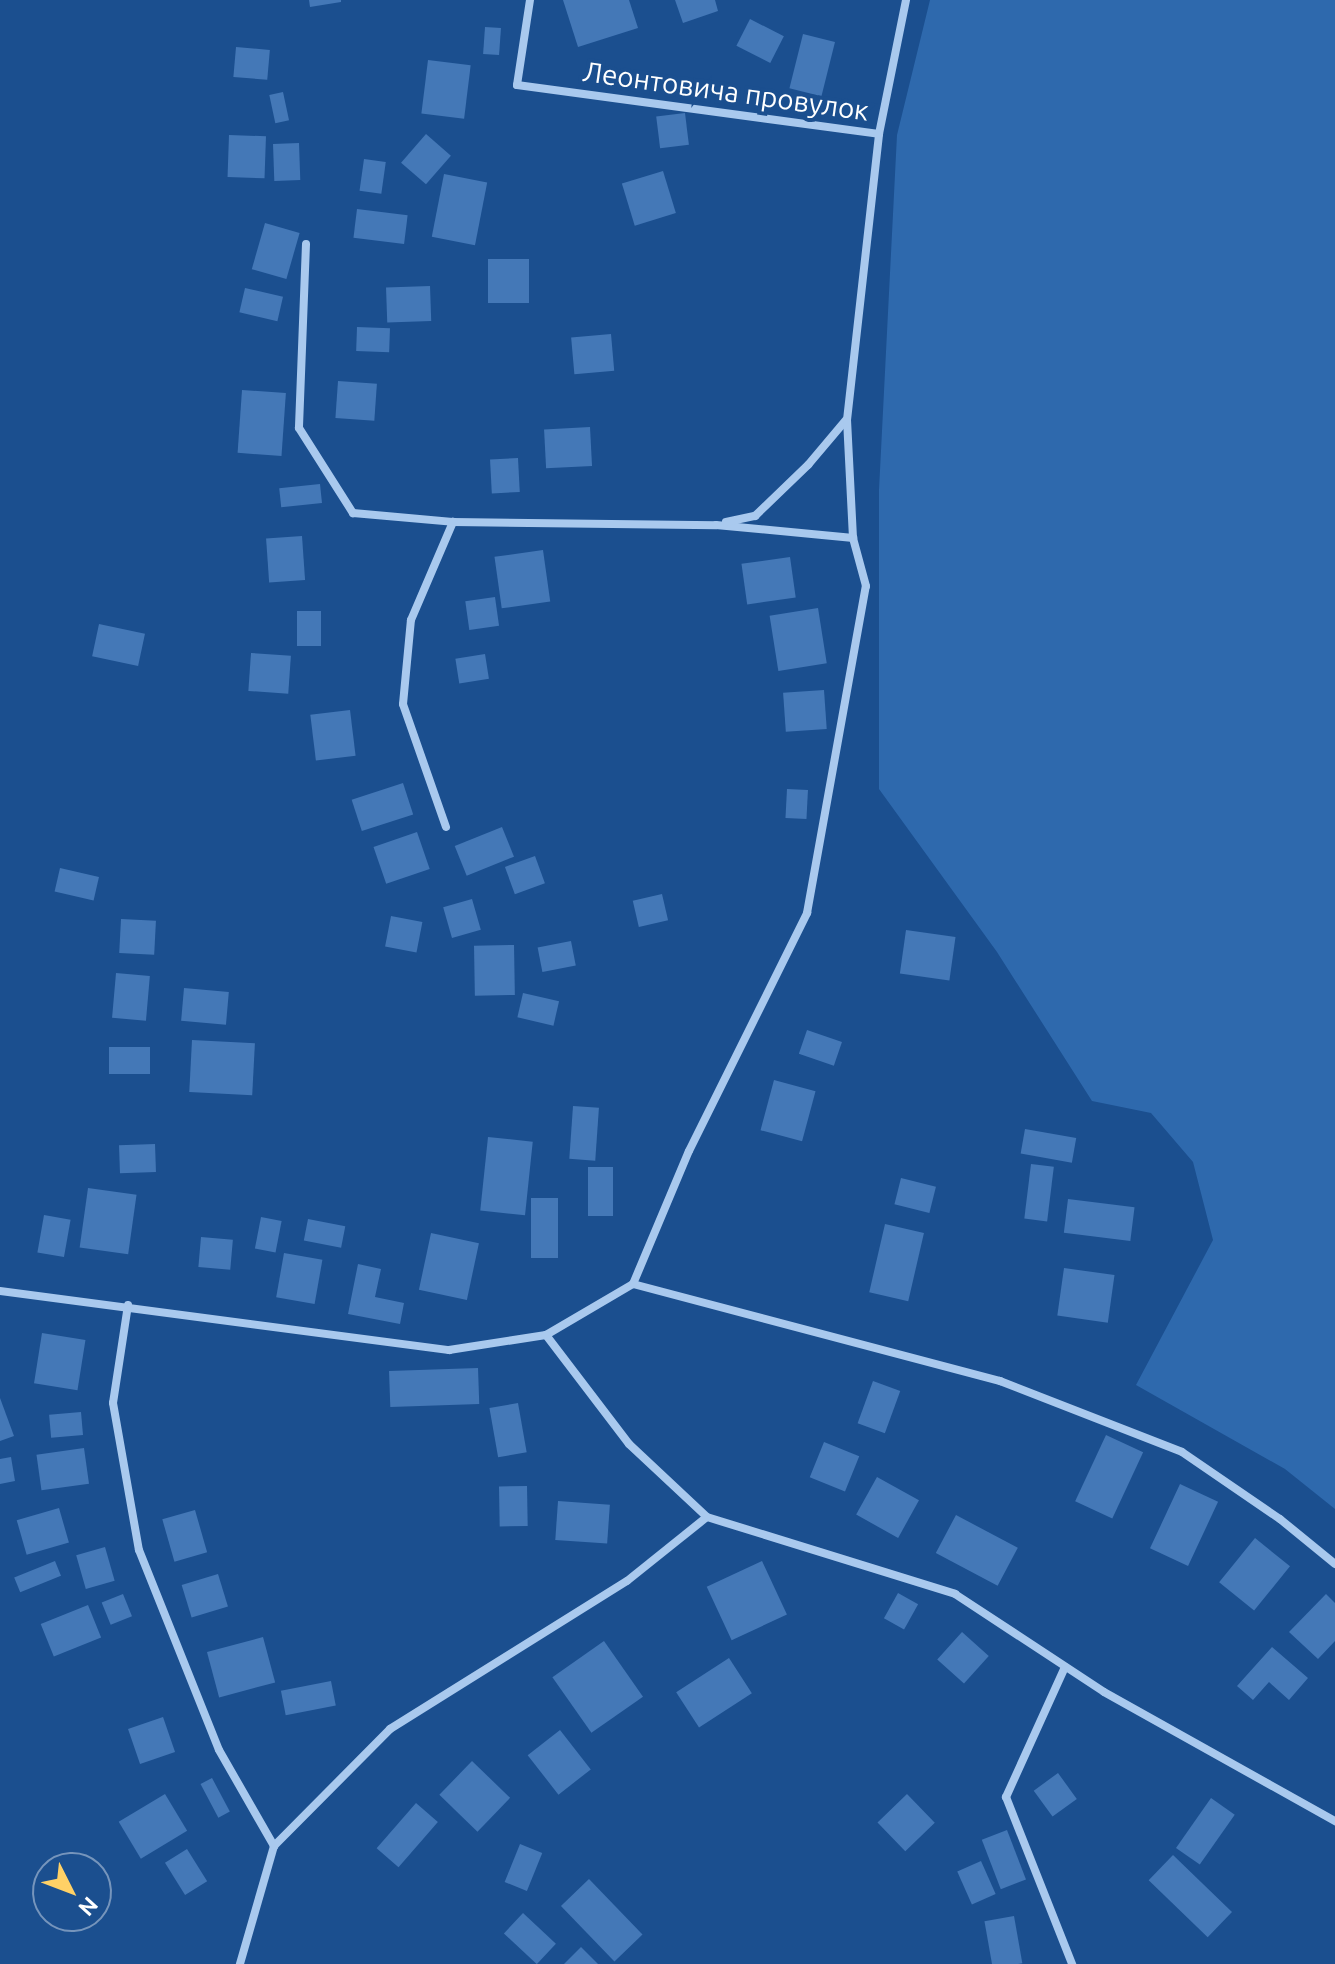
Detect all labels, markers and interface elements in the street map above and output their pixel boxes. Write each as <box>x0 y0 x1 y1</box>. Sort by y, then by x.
street label: Леонтовича провулок <box>581 54 871 128</box>
north arrow <box>32 1852 112 1932</box>
text: N <box>74 1893 104 1922</box>

